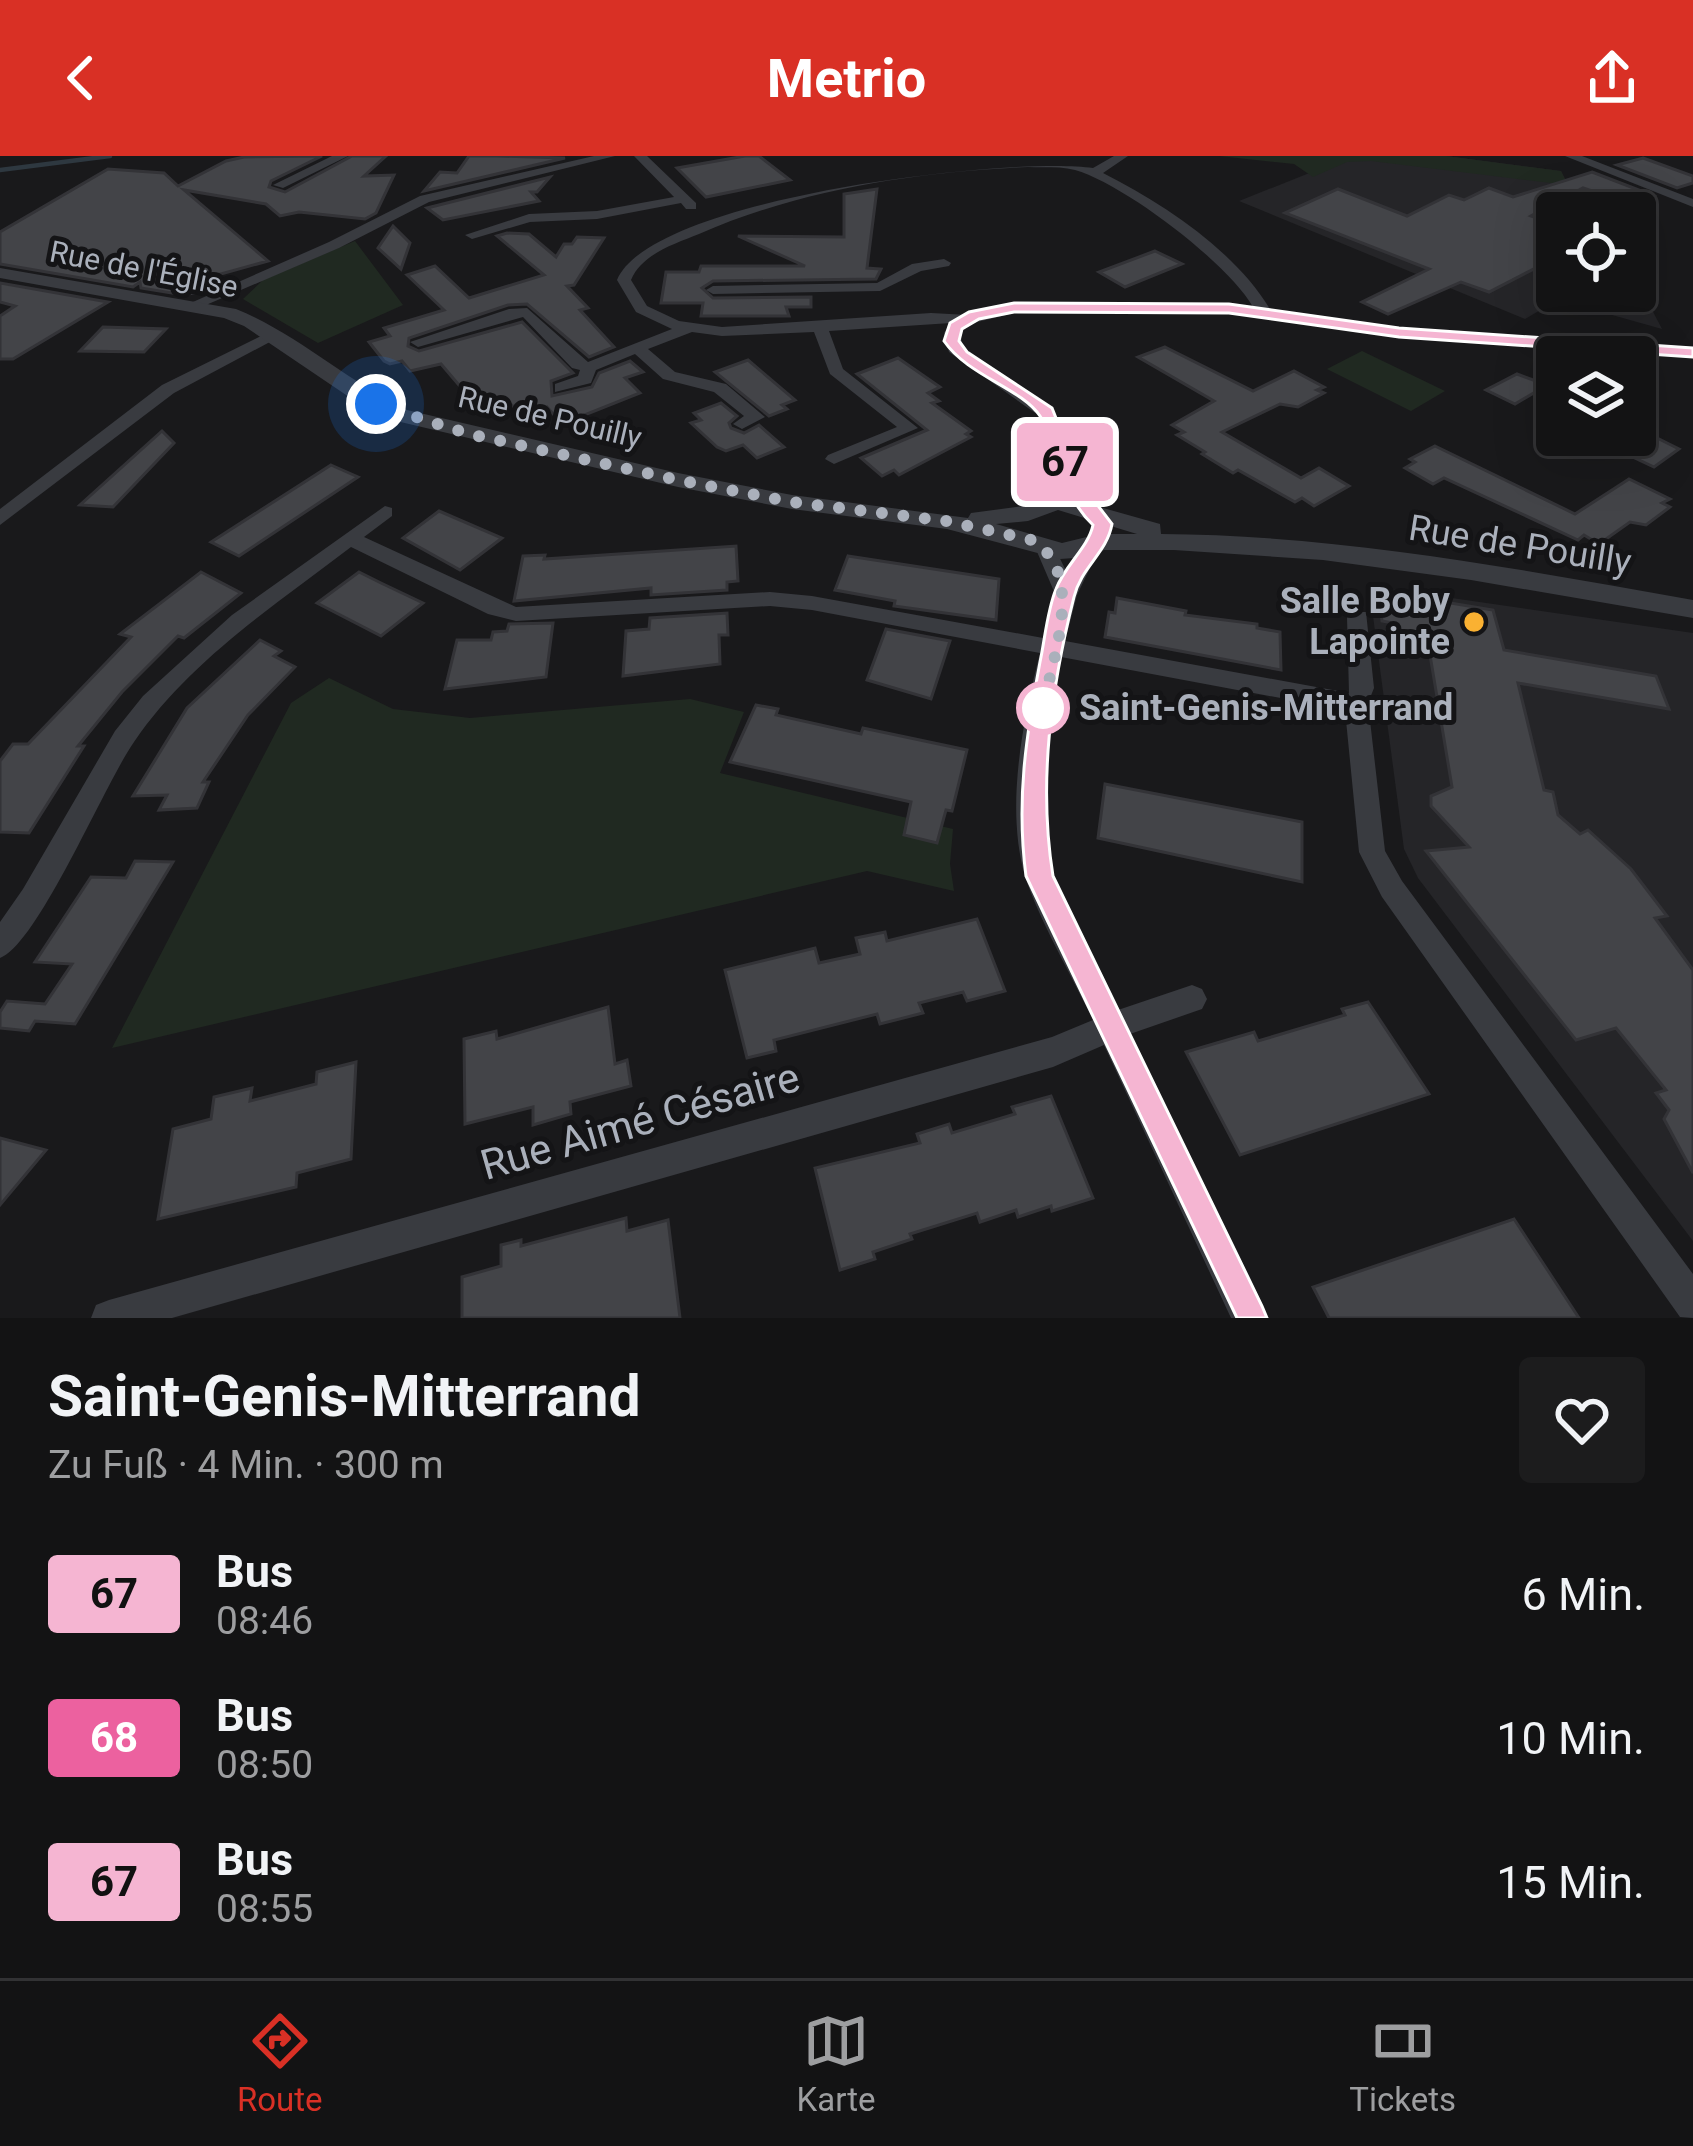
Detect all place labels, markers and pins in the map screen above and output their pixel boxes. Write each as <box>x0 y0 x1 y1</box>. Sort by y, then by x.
place label: Salle Boby Lapointe <box>1280 580 1451 663</box>
marker: Salle Boby Lapointe <box>1461 609 1487 635</box>
marker: Saint-Genis-Mitterrand <box>1018 683 1068 733</box>
place label: Saint-Genis-Mitterrand <box>1079 687 1453 729</box>

